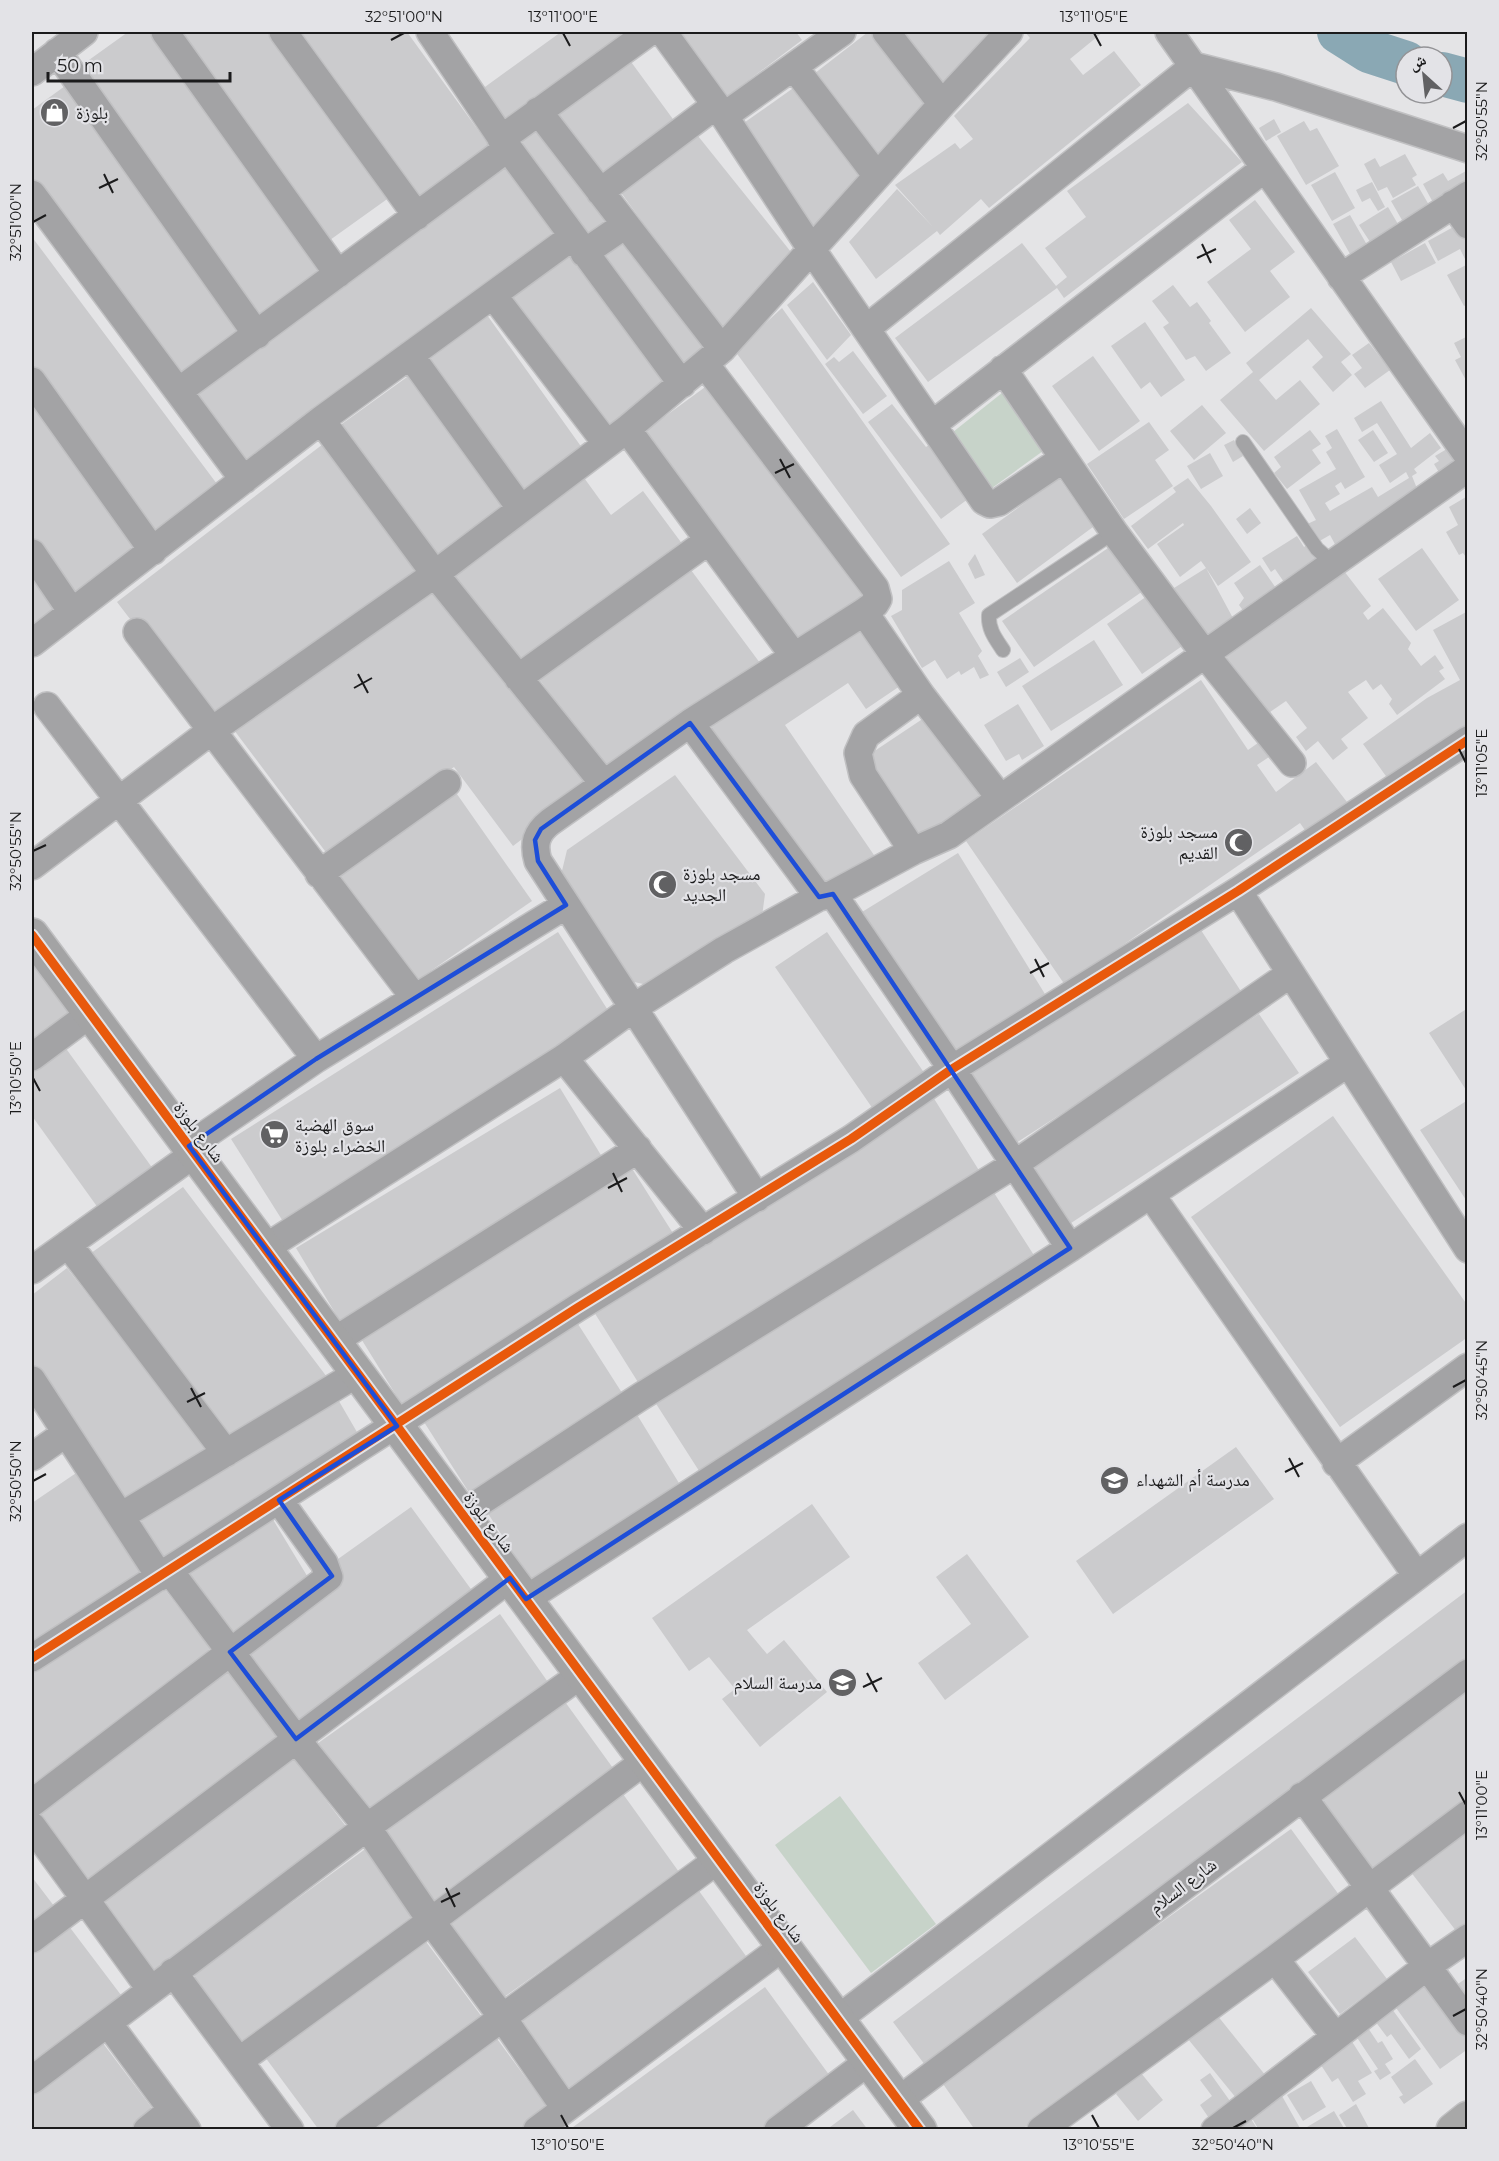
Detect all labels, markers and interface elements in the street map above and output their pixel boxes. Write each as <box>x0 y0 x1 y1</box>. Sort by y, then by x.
text: 32°51'00"N <box>365 7 443 26</box>
text: 13°11'00"E <box>528 7 598 26</box>
text: 13°11'05"E <box>1060 7 1128 26</box>
scale bar <box>48 45 230 83</box>
north arrow <box>1394 45 1454 105</box>
text: ش <box>1406 50 1429 74</box>
text: 50 m <box>57 55 103 77</box>
text: 32°50'55"N <box>1472 81 1491 161</box>
shop icon: بلوزة <box>39 97 71 129</box>
place label: بلوزة <box>76 102 108 124</box>
text: 32°51'00"N <box>6 183 25 261</box>
text: 13°11'05"E <box>1472 729 1491 797</box>
text: 32°50'55"N <box>6 811 25 891</box>
place label: مسجد بلوزة القديم <box>1141 821 1218 865</box>
mosque icon: مسجد بلوزة القديم <box>1223 826 1255 858</box>
place label: مسجد بلوزة الجديد <box>683 863 760 906</box>
mosque icon: مسجد بلوزة الجديد <box>646 868 678 900</box>
text: 13°10'50"E <box>6 1041 25 1115</box>
street label: شارع بلوزة <box>169 1097 229 1167</box>
place label: سوق الهضبة الخضراء بلوزة <box>295 1114 385 1157</box>
supermarket icon: سوق الهضبة الخضراء بلوزة <box>258 1119 290 1151</box>
text: 32°50'45"N <box>1472 1340 1491 1420</box>
text: 32°50'50"N <box>6 1440 25 1522</box>
school or university icon: مدرسة أم الشهداء <box>1099 1464 1131 1496</box>
place label: مدرسة أم الشهداء <box>1136 1469 1250 1492</box>
street label: شارع بلوزة <box>459 1487 519 1557</box>
school or university icon: مدرسة السلام <box>827 1667 859 1699</box>
place label: مدرسة السلام <box>734 1672 822 1695</box>
text: 13°11'00"E <box>1472 1770 1491 1840</box>
street label: شارع السلام <box>1145 1854 1222 1919</box>
street label: شارع بلوزة <box>749 1877 809 1947</box>
text: 32°50'40"N <box>1472 1968 1491 2050</box>
text: 13°10'50"E <box>531 2135 605 2154</box>
text: 13°10'55"E <box>1063 2135 1135 2154</box>
text: 32°50'40"N <box>1192 2135 1274 2154</box>

